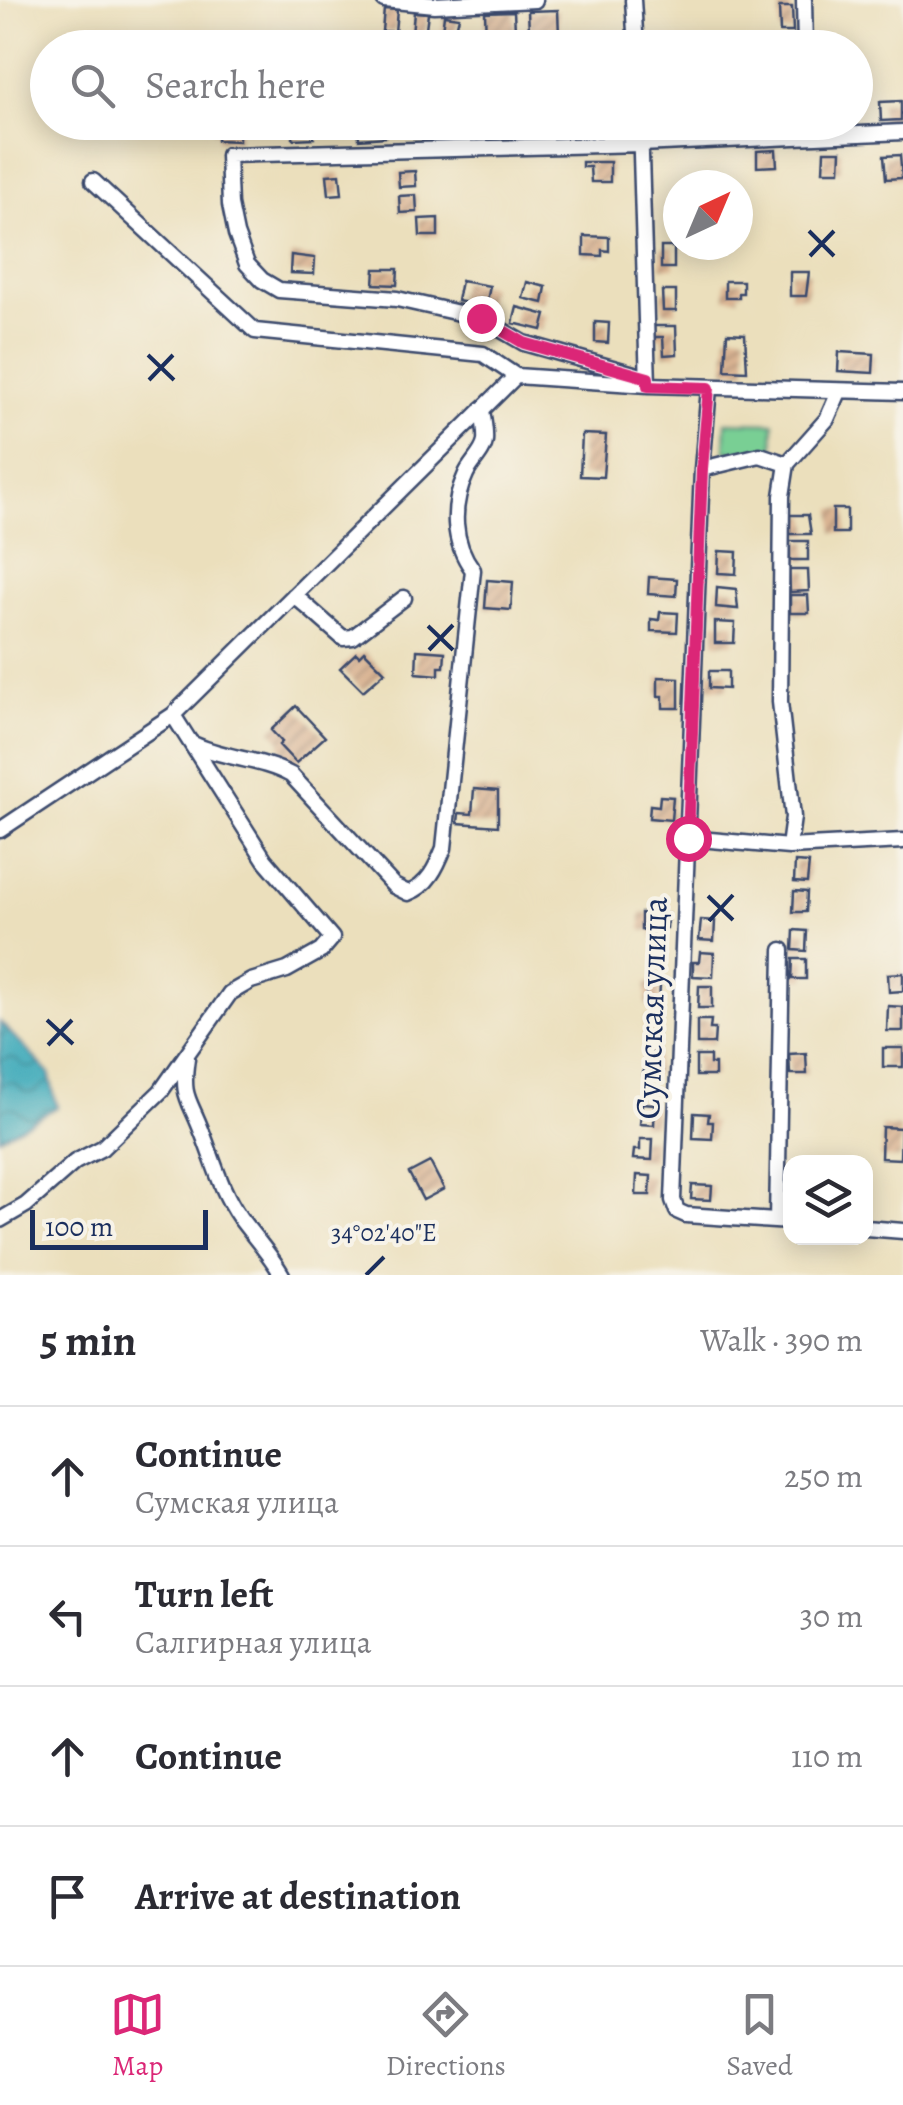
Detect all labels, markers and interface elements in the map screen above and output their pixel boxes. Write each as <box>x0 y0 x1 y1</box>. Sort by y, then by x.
search box <box>30 30 873 140</box>
icon: search <box>65 58 120 113</box>
text: Search here <box>145 59 326 111</box>
north arrow <box>663 170 753 260</box>
route end <box>459 296 505 342</box>
route start <box>666 816 712 862</box>
street label: Сумская улица <box>623 896 679 1120</box>
map controls <box>783 1155 873 1245</box>
button: layers <box>783 1155 873 1245</box>
scale bar <box>30 1205 208 1250</box>
text: 100 m <box>45 1208 113 1246</box>
text: 34°02'40"E <box>331 1216 437 1250</box>
text: 5 min <box>40 1312 136 1369</box>
text: Walk · 390 m <box>700 1318 863 1362</box>
text: Continue <box>135 1428 282 1480</box>
icon: ahead <box>40 1449 95 1504</box>
text: 250 m <box>784 1454 863 1498</box>
text: Сумская улица <box>135 1480 339 1524</box>
text: Turn left <box>135 1568 274 1620</box>
icon: left <box>40 1589 95 1644</box>
text: 30 m <box>800 1594 863 1638</box>
text: Салгирная улица <box>135 1620 371 1664</box>
icon: ahead <box>40 1729 95 1784</box>
text: Continue <box>135 1730 282 1782</box>
text: 110 m <box>791 1734 863 1778</box>
icon: arrive <box>40 1869 95 1924</box>
text: Arrive at destination <box>135 1870 461 1922</box>
tab: Map <box>110 1987 165 2085</box>
tab: Directions <box>386 1987 506 2085</box>
tab: Saved <box>726 1987 793 2085</box>

